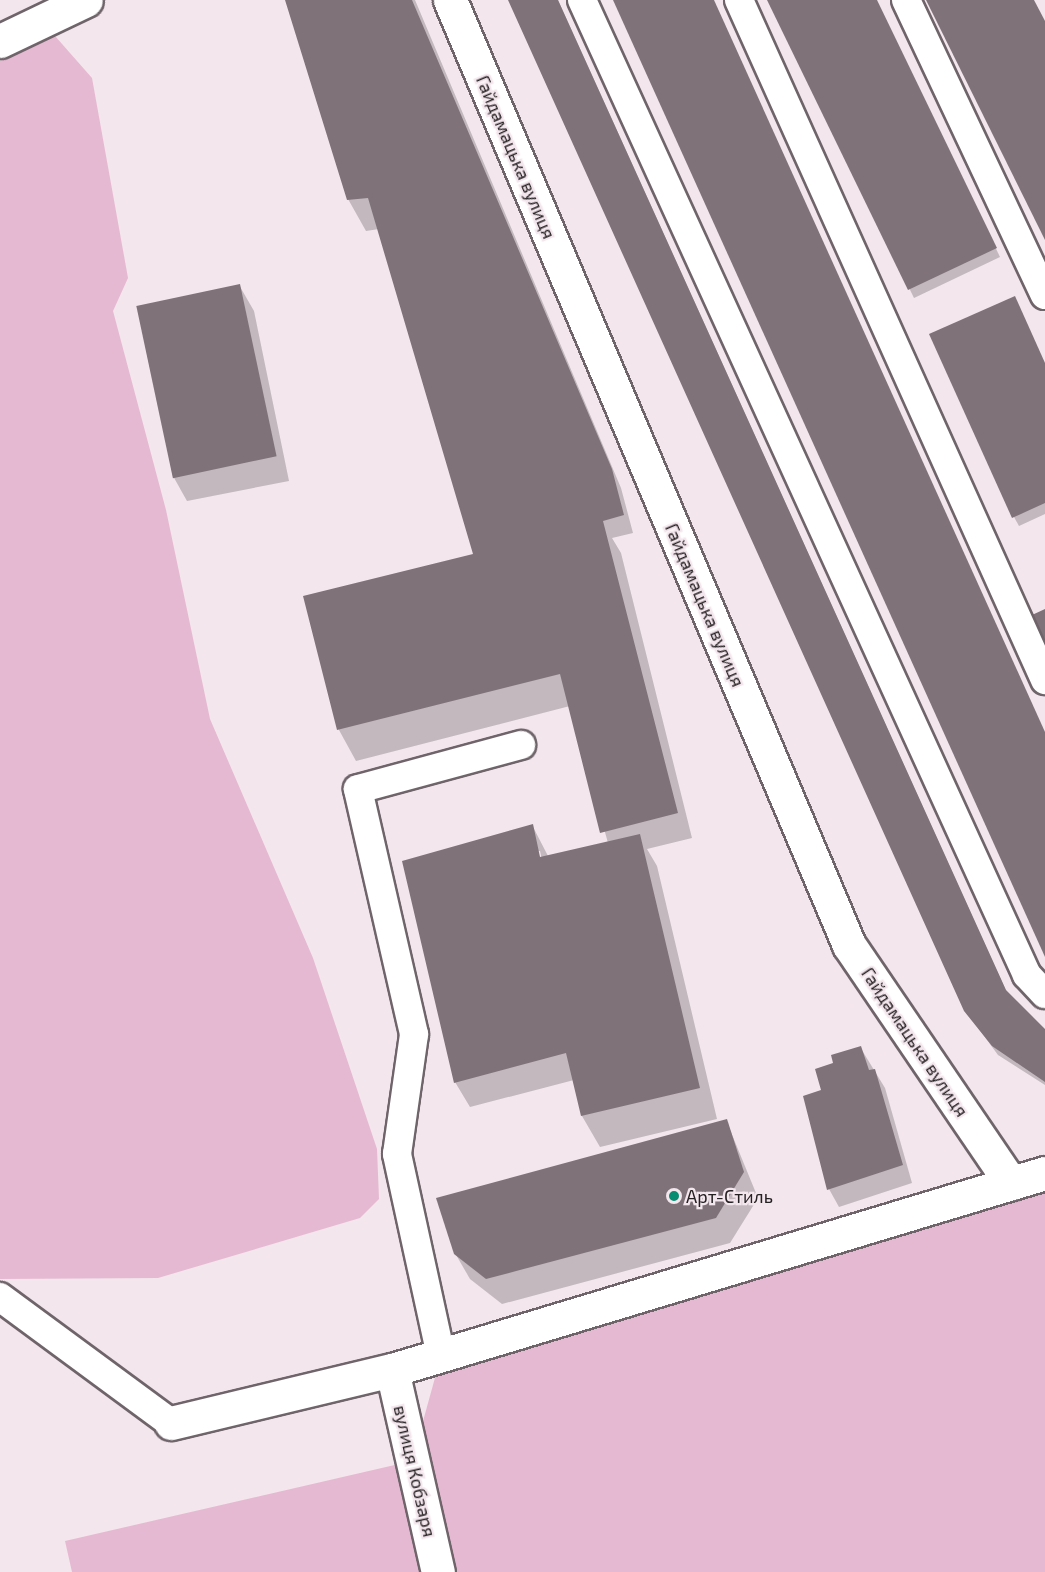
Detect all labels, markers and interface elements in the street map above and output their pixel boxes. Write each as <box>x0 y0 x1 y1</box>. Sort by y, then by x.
street label: Гайдамацька вулиця <box>472 72 560 242</box>
street label: Гайдамацька вулиця <box>661 520 749 690</box>
street label: Гайдамацька вулиця <box>857 963 973 1121</box>
place label: Арт-Стиль <box>686 1185 773 1207</box>
marker: Арт-Стиль <box>667 1189 681 1203</box>
street label: вулиця Кобзаря <box>389 1403 441 1539</box>

